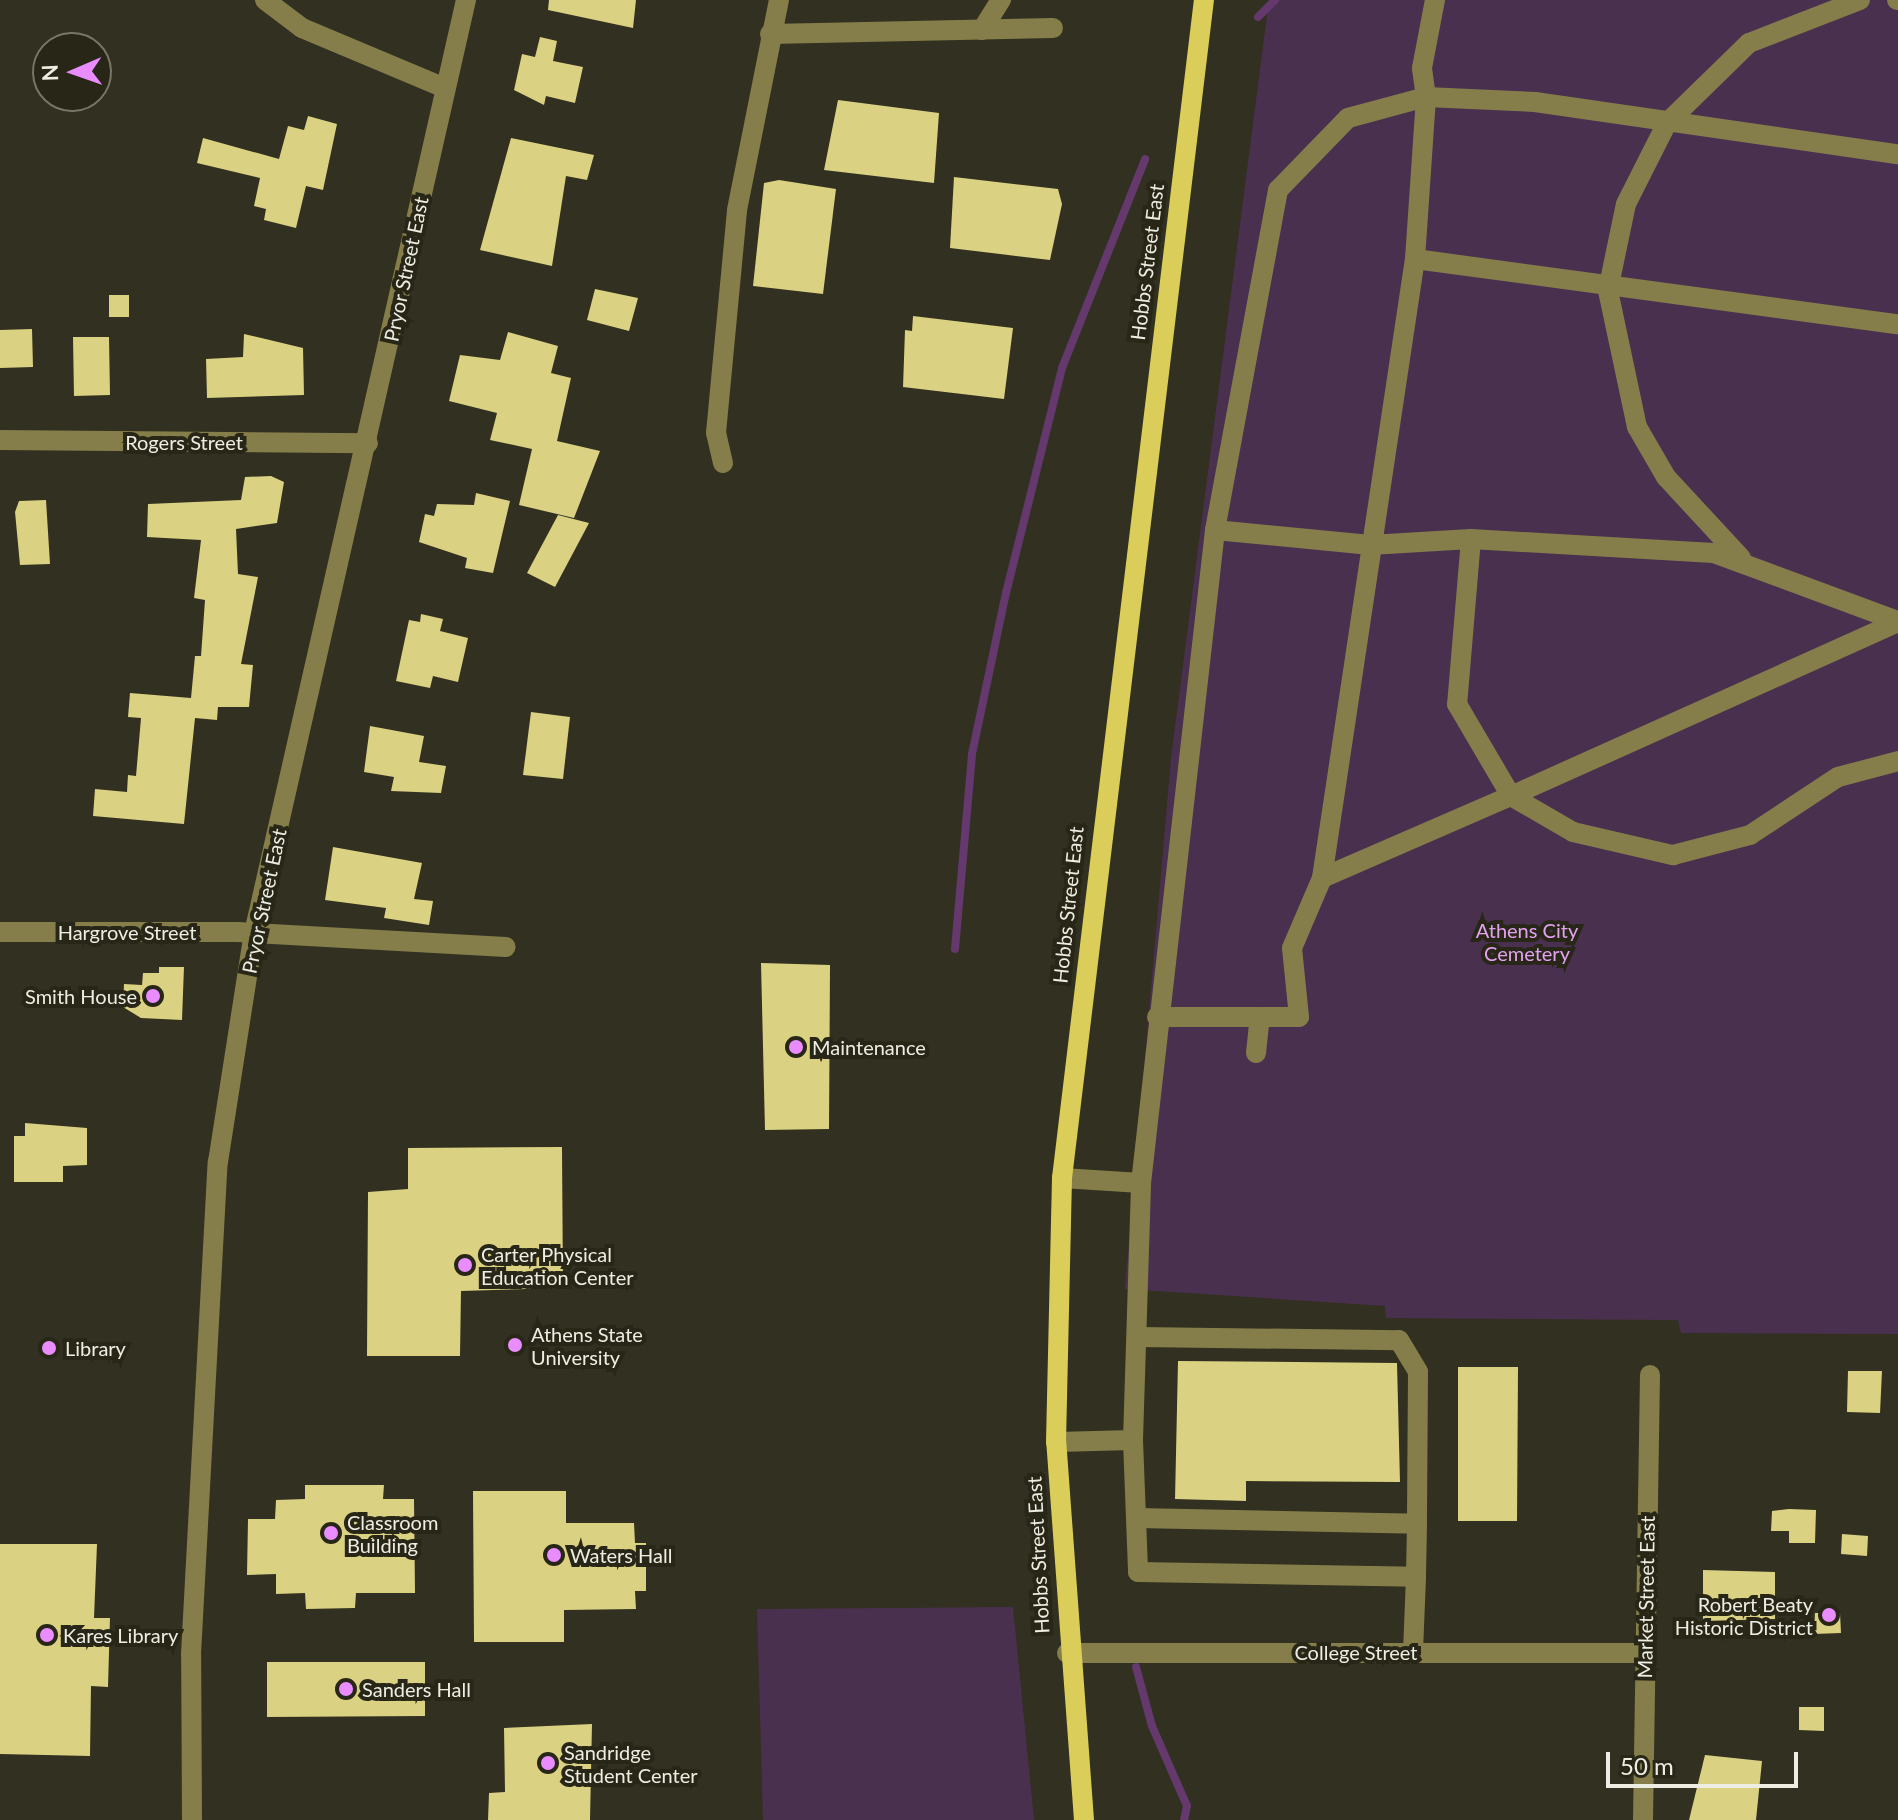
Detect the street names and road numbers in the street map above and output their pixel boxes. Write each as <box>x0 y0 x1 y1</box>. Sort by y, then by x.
street label: Hobbs Street East <box>1125 182 1169 342</box>
street label: Pryor Street East <box>379 194 433 344</box>
street label: Rogers Street <box>125 430 243 454</box>
street label: Hobbs Street East <box>1048 825 1088 985</box>
street label: Pryor Street East <box>237 826 291 976</box>
street label: Hargrove Street <box>58 920 196 944</box>
street label: Hobbs Street East <box>1022 1476 1054 1634</box>
street label: Market Street East <box>1633 1515 1659 1679</box>
street label: College Street <box>1294 1640 1418 1664</box>

